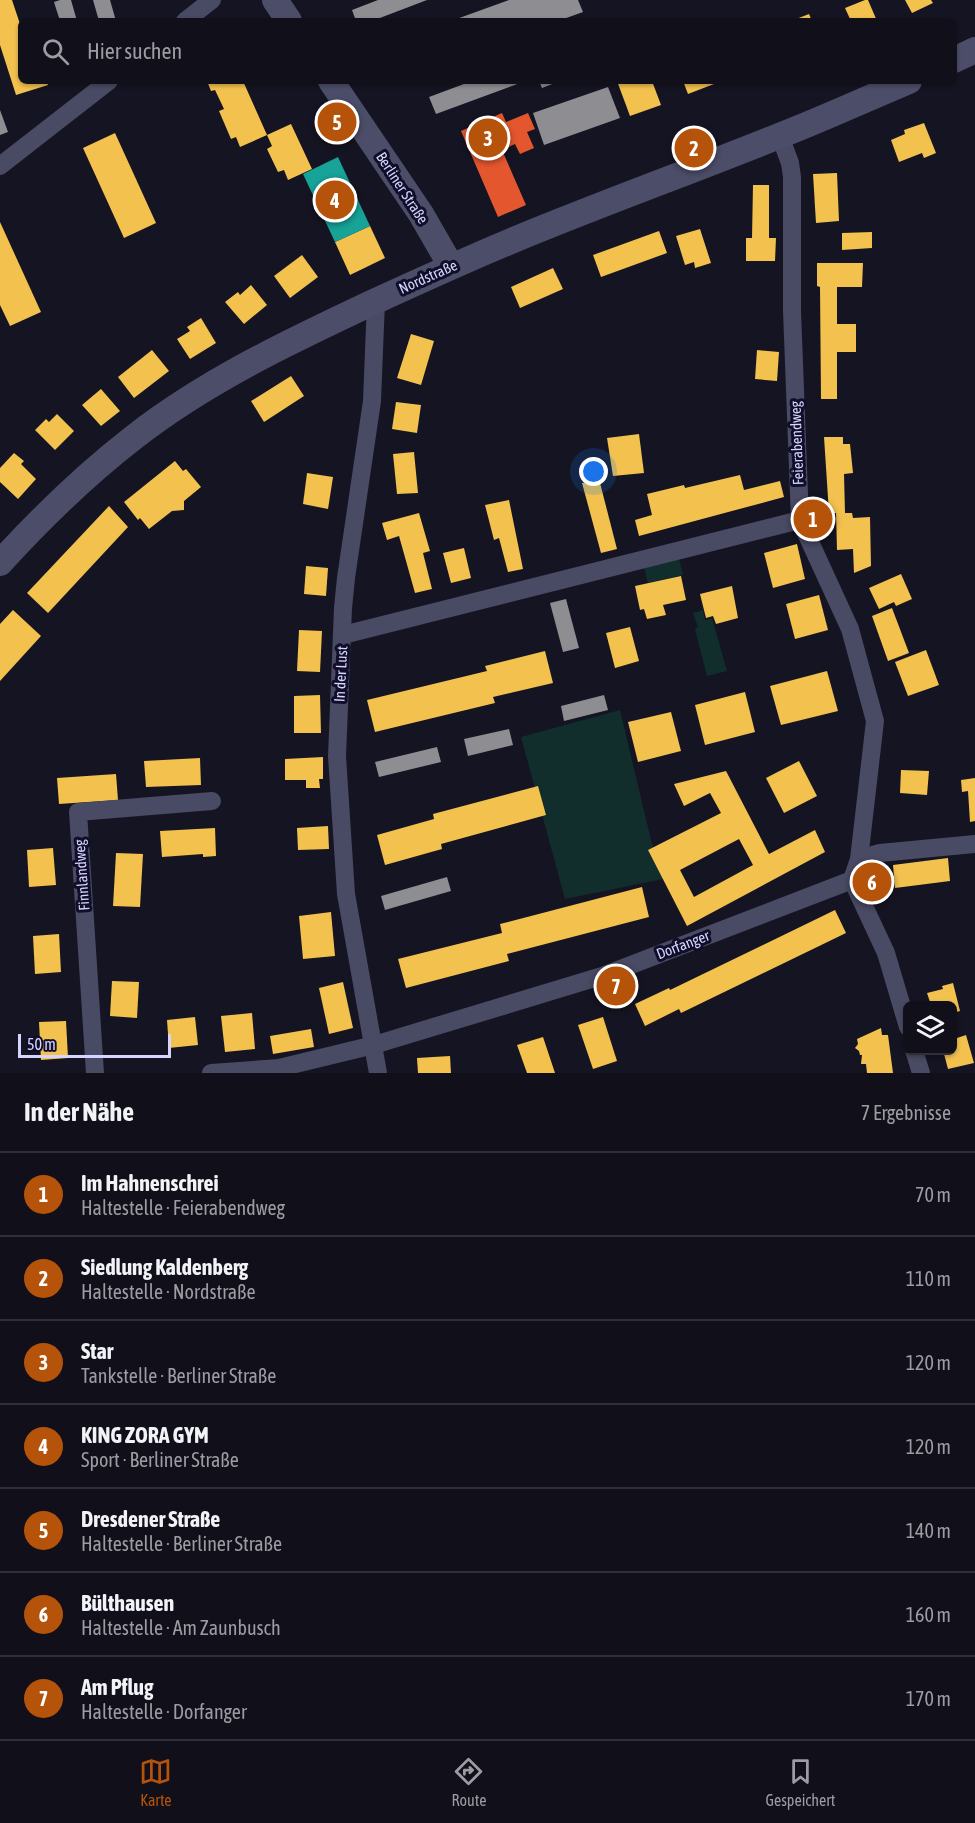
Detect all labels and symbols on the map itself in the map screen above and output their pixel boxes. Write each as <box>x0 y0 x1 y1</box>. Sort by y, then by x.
pin: 5 <box>318 100 356 144</box>
pin: 3 <box>468 116 508 160</box>
pin: 2 <box>674 126 714 170</box>
street label: Berliner Straße <box>373 149 432 227</box>
pin: 4 <box>316 178 354 222</box>
street label: Nordstraße <box>396 256 460 297</box>
street label: Feierabendweg <box>787 400 806 485</box>
your location <box>579 457 608 486</box>
pin: 1 <box>794 496 832 542</box>
street label: In der Lust <box>331 645 350 702</box>
street label: Finnlandweg <box>70 838 92 911</box>
pin: 6 <box>852 860 892 904</box>
street label: Dorfanger <box>654 926 712 962</box>
pin: 7 <box>596 964 636 1008</box>
scale bar <box>18 1031 171 1058</box>

